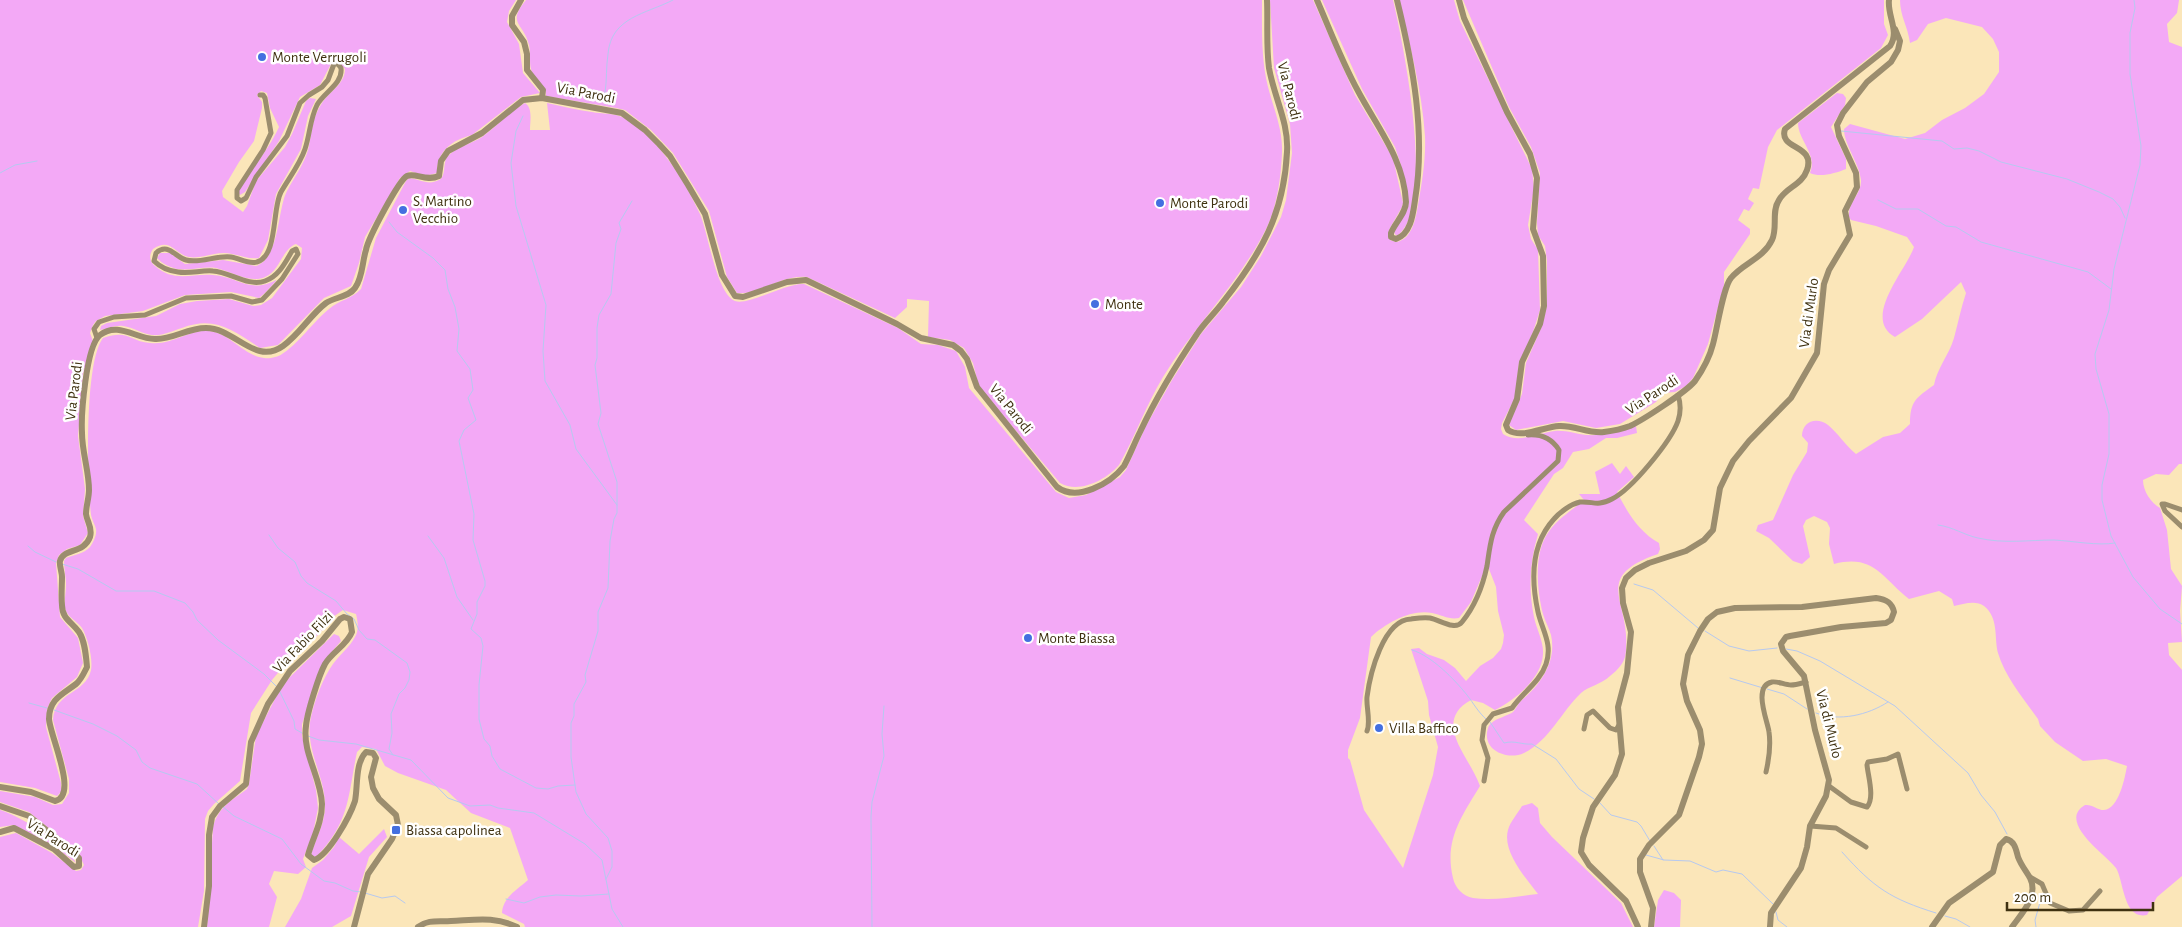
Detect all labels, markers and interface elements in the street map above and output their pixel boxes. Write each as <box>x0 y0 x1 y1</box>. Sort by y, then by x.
place label: Monte Verrugoli <box>272 50 367 65</box>
marker: Monte Verrugoli <box>256 51 268 63</box>
street label: Via Parodi <box>1275 60 1303 122</box>
street label: Via Parodi <box>555 80 617 106</box>
place label: S. Martino Vecchio <box>413 194 472 226</box>
place label: Monte Parodi <box>1170 196 1248 211</box>
marker: Monte Parodi <box>1154 197 1166 209</box>
marker: S. Martino Vecchio <box>397 204 409 216</box>
street label: Via di Murlo <box>1797 277 1821 349</box>
place label: Monte <box>1105 297 1143 312</box>
marker: Monte <box>1089 298 1101 310</box>
street label: Via Parodi <box>63 361 85 421</box>
street label: Via Parodi <box>1623 373 1681 417</box>
street label: Via Parodi <box>987 381 1035 437</box>
street label: Via Fabio Filzi <box>270 608 336 676</box>
place label: Monte Biassa <box>1038 631 1115 646</box>
marker: Monte Biassa <box>1022 632 1034 644</box>
street label: Via di Murlo <box>1813 688 1845 760</box>
place label: Villa Baffico <box>1389 721 1459 736</box>
marker: Villa Baffico <box>1373 722 1385 734</box>
street label: Via Parodi <box>24 816 82 860</box>
place label: Biassa capolinea <box>406 823 502 838</box>
marker: Biassa capolinea <box>390 824 402 836</box>
scale bar <box>2007 880 2153 912</box>
text: 200 m <box>2014 890 2051 905</box>

